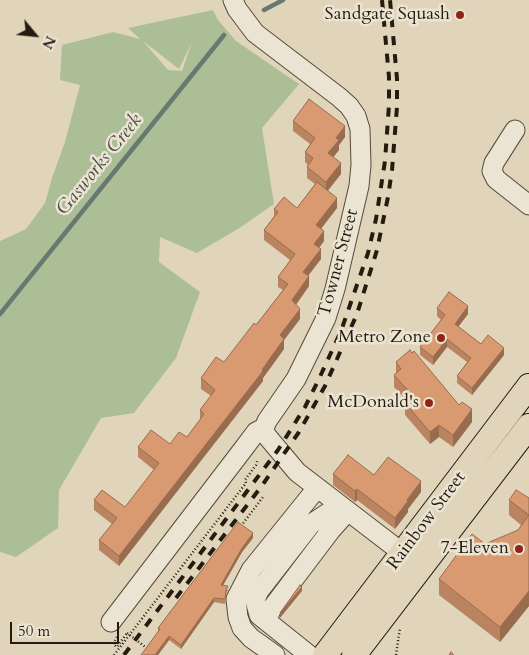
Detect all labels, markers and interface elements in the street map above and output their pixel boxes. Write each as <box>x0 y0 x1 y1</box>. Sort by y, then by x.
place label: Sandgate Squash <box>325 4 450 26</box>
marker: Sandgate Squash <box>454 9 466 21</box>
north arrow <box>10 10 60 60</box>
text: N <box>37 32 60 52</box>
water label: Gasworks Creek <box>52 110 148 220</box>
street label: Towner Street <box>314 207 364 319</box>
place label: Metro Zone <box>338 327 431 349</box>
marker: Metro Zone <box>435 332 447 344</box>
place label: McDonald's <box>327 392 419 414</box>
marker: McDonald's <box>423 397 435 409</box>
street label: Rainbow Street <box>383 468 471 574</box>
place label: 7-Eleven <box>440 538 509 560</box>
marker: 7-Eleven <box>513 543 525 555</box>
scale bar <box>12 612 121 644</box>
text: 50 m <box>18 621 50 641</box>

